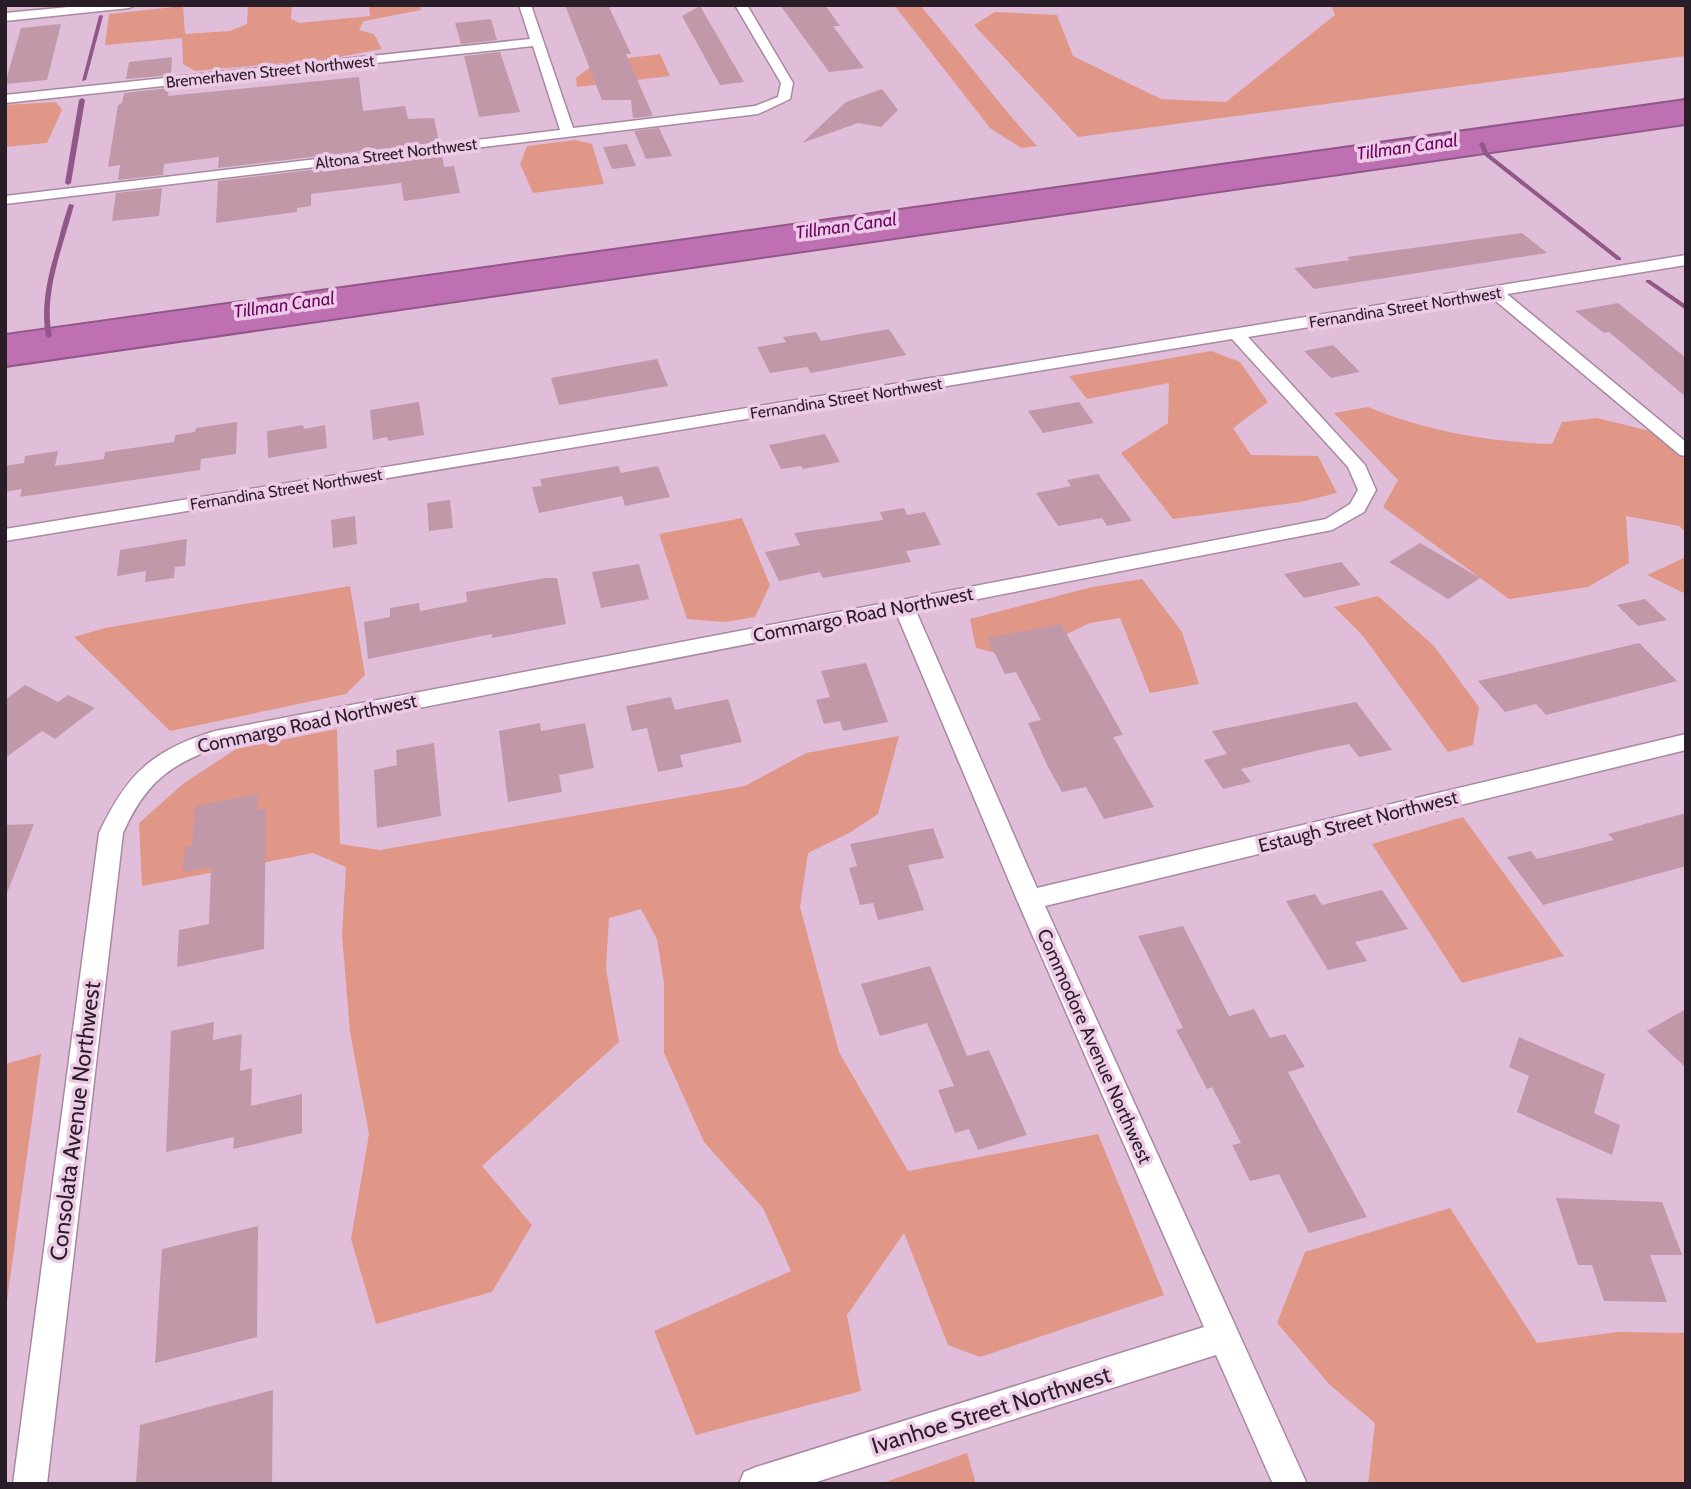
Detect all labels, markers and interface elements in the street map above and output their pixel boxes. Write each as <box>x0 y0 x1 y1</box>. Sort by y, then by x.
street label: Bremerhaven Street Northwest <box>165 51 376 92</box>
water label: Tillman Canal <box>1355 129 1460 165</box>
street label: Altona Street Northwest <box>314 134 479 173</box>
water label: Tillman Canal <box>794 208 899 244</box>
street label: Fernandina Street Northwest <box>1308 283 1503 332</box>
water label: Tillman Canal <box>232 287 337 323</box>
street label: Fernandina Street Northwest <box>749 374 944 423</box>
street label: Fernandina Street Northwest <box>189 465 384 514</box>
street label: Commargo Road Northwest <box>751 582 976 647</box>
street label: Commargo Road Northwest <box>195 689 419 758</box>
street label: Estaugh Street Northwest <box>1256 785 1461 857</box>
street label: Commodore Avenue Northwest <box>1032 925 1157 1168</box>
street label: Consolata Avenue Northwest <box>44 979 106 1262</box>
street label: Ivanhoe Street Northwest <box>868 1360 1114 1460</box>

